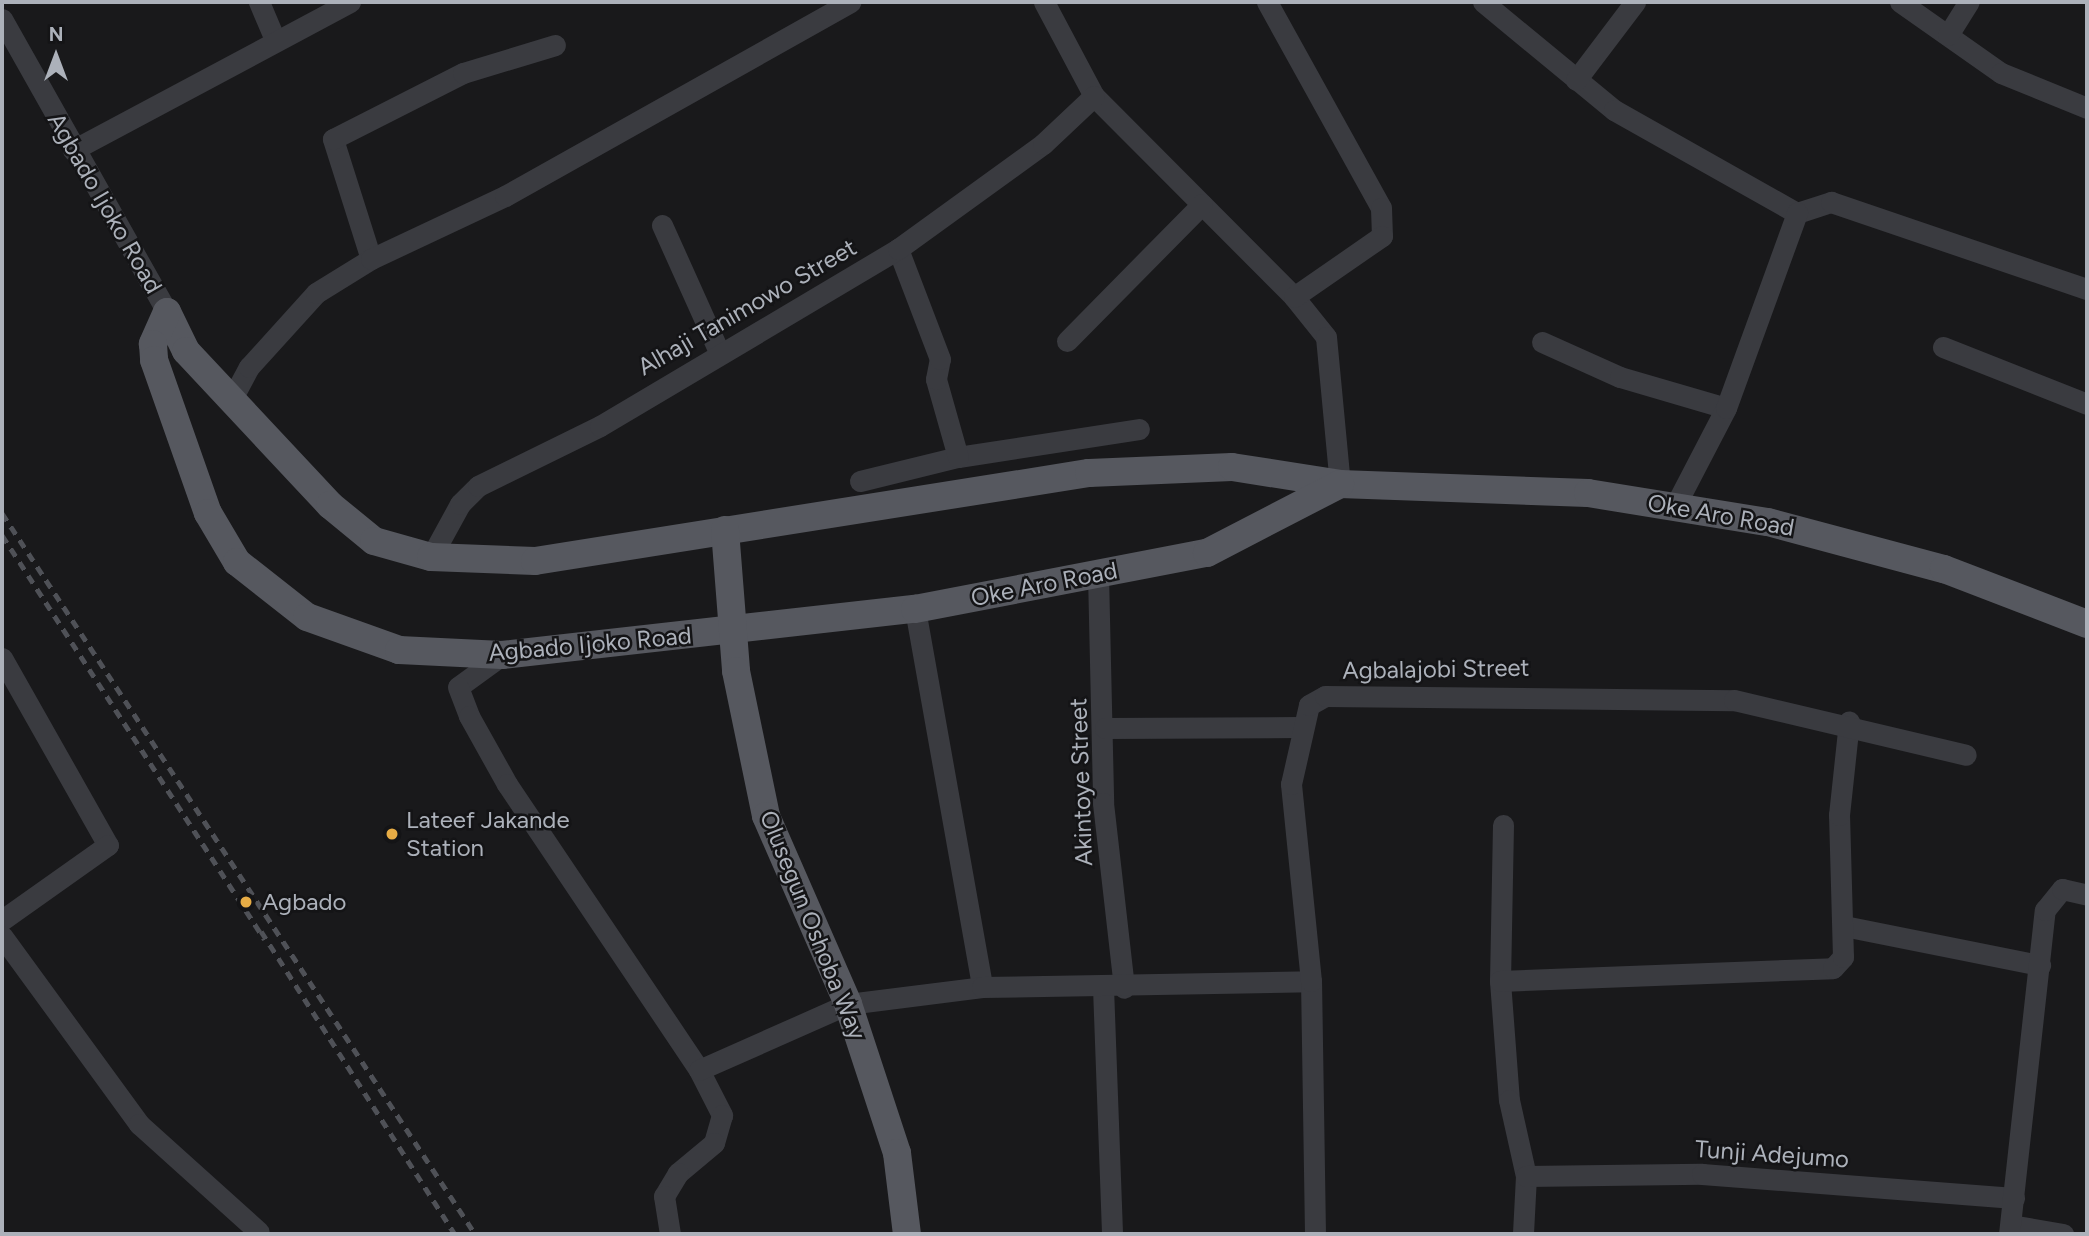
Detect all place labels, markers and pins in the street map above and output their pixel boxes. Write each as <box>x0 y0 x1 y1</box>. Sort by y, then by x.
place label: Lateef Jakande Station <box>406 806 570 862</box>
marker: Lateef Jakande Station <box>384 826 400 842</box>
place label: Agbado <box>262 888 346 916</box>
marker: Agbado <box>236 892 256 912</box>

